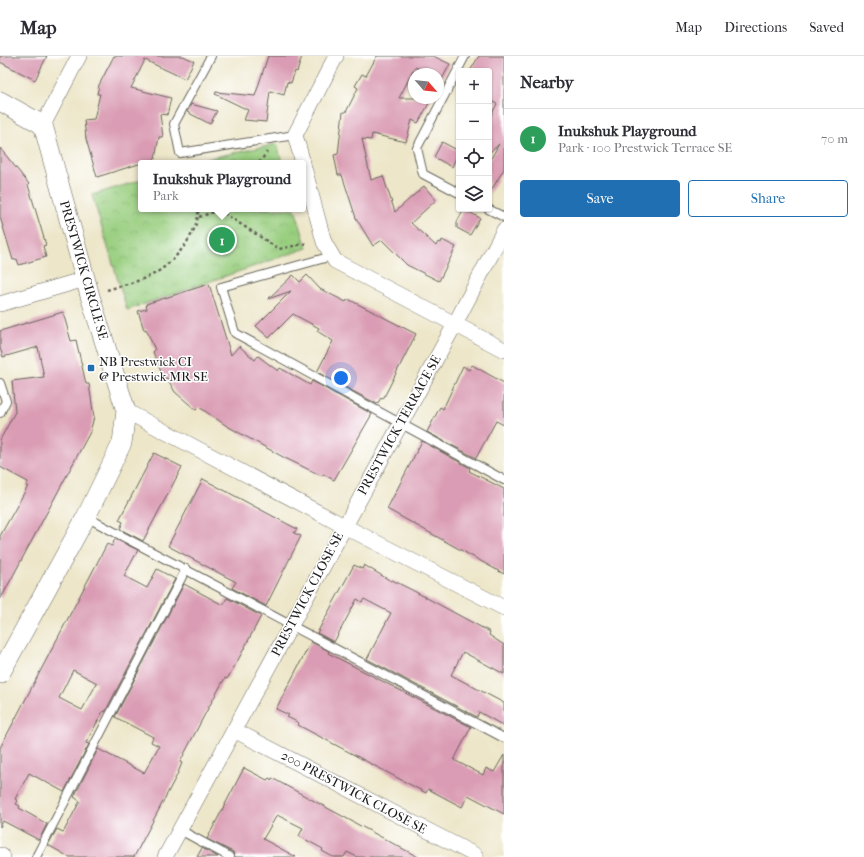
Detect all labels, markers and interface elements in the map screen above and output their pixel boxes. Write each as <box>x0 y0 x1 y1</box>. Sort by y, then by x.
text: Map <box>20 17 56 39</box>
text: Map <box>675 19 702 36</box>
text: Directions <box>724 19 787 36</box>
text: Saved <box>809 19 844 36</box>
north arrow <box>408 68 444 104</box>
map controls <box>456 68 492 212</box>
button: + <box>456 68 492 104</box>
text: Nearby <box>520 72 574 92</box>
button: − <box>456 104 492 140</box>
text: Inukshuk Playground <box>558 122 697 140</box>
text: 1 <box>531 131 535 146</box>
text: 70 m <box>821 131 848 146</box>
button: locate <box>456 140 492 176</box>
text: Park · 100 Prestwick Terrace SE <box>558 140 732 155</box>
popup <box>138 160 306 212</box>
text: Inukshuk Playground <box>153 170 291 188</box>
button: layers <box>456 176 492 212</box>
button: Save <box>520 180 680 217</box>
button: Share <box>688 180 848 217</box>
text: Park <box>153 188 179 203</box>
street label: PRESTWICK CIRCLE SE <box>57 199 111 341</box>
pin: 1 <box>209 225 235 255</box>
street label: PRESTWICK TERRACE SE <box>354 353 444 497</box>
place label: NB Prestwick CI @ Prestwick MR SE <box>99 354 208 384</box>
marker: NB Prestwick CI @ Prestwick MR SE <box>86 363 96 373</box>
your location <box>331 368 351 388</box>
street label: PRESTWICK CLOSE SE <box>268 529 346 659</box>
street label: 200 PRESTWICK CLOSE SE <box>279 747 429 837</box>

